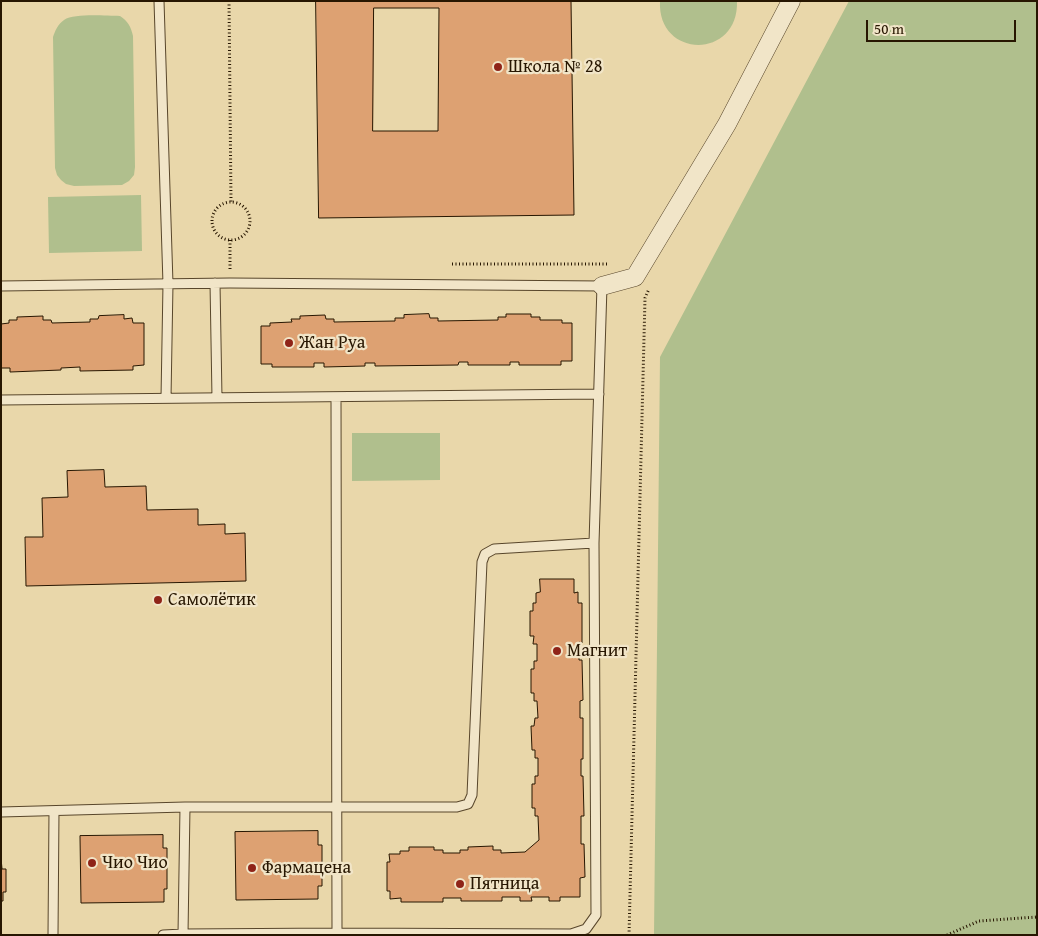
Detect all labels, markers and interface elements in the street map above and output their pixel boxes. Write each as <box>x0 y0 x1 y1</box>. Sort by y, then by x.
scale bar <box>868 10 1018 42</box>
text: 50 m <box>874 18 904 39</box>
place label: Школа № 28 <box>508 56 602 78</box>
marker: Школа № 28 <box>492 61 504 73</box>
place label: Жан Руа <box>299 332 365 354</box>
marker: Жан Руа <box>283 337 295 349</box>
place label: Самолётик <box>168 589 256 611</box>
marker: Самолётик <box>152 594 164 606</box>
place label: Магнит <box>567 640 627 662</box>
marker: Магнит <box>551 645 563 657</box>
place label: Чио Чио <box>102 852 168 874</box>
marker: Чио Чио <box>86 857 98 869</box>
place label: Фармацена <box>262 857 351 879</box>
marker: Фармацена <box>246 862 258 874</box>
place label: Пятница <box>470 873 539 895</box>
marker: Пятница <box>454 878 466 890</box>

